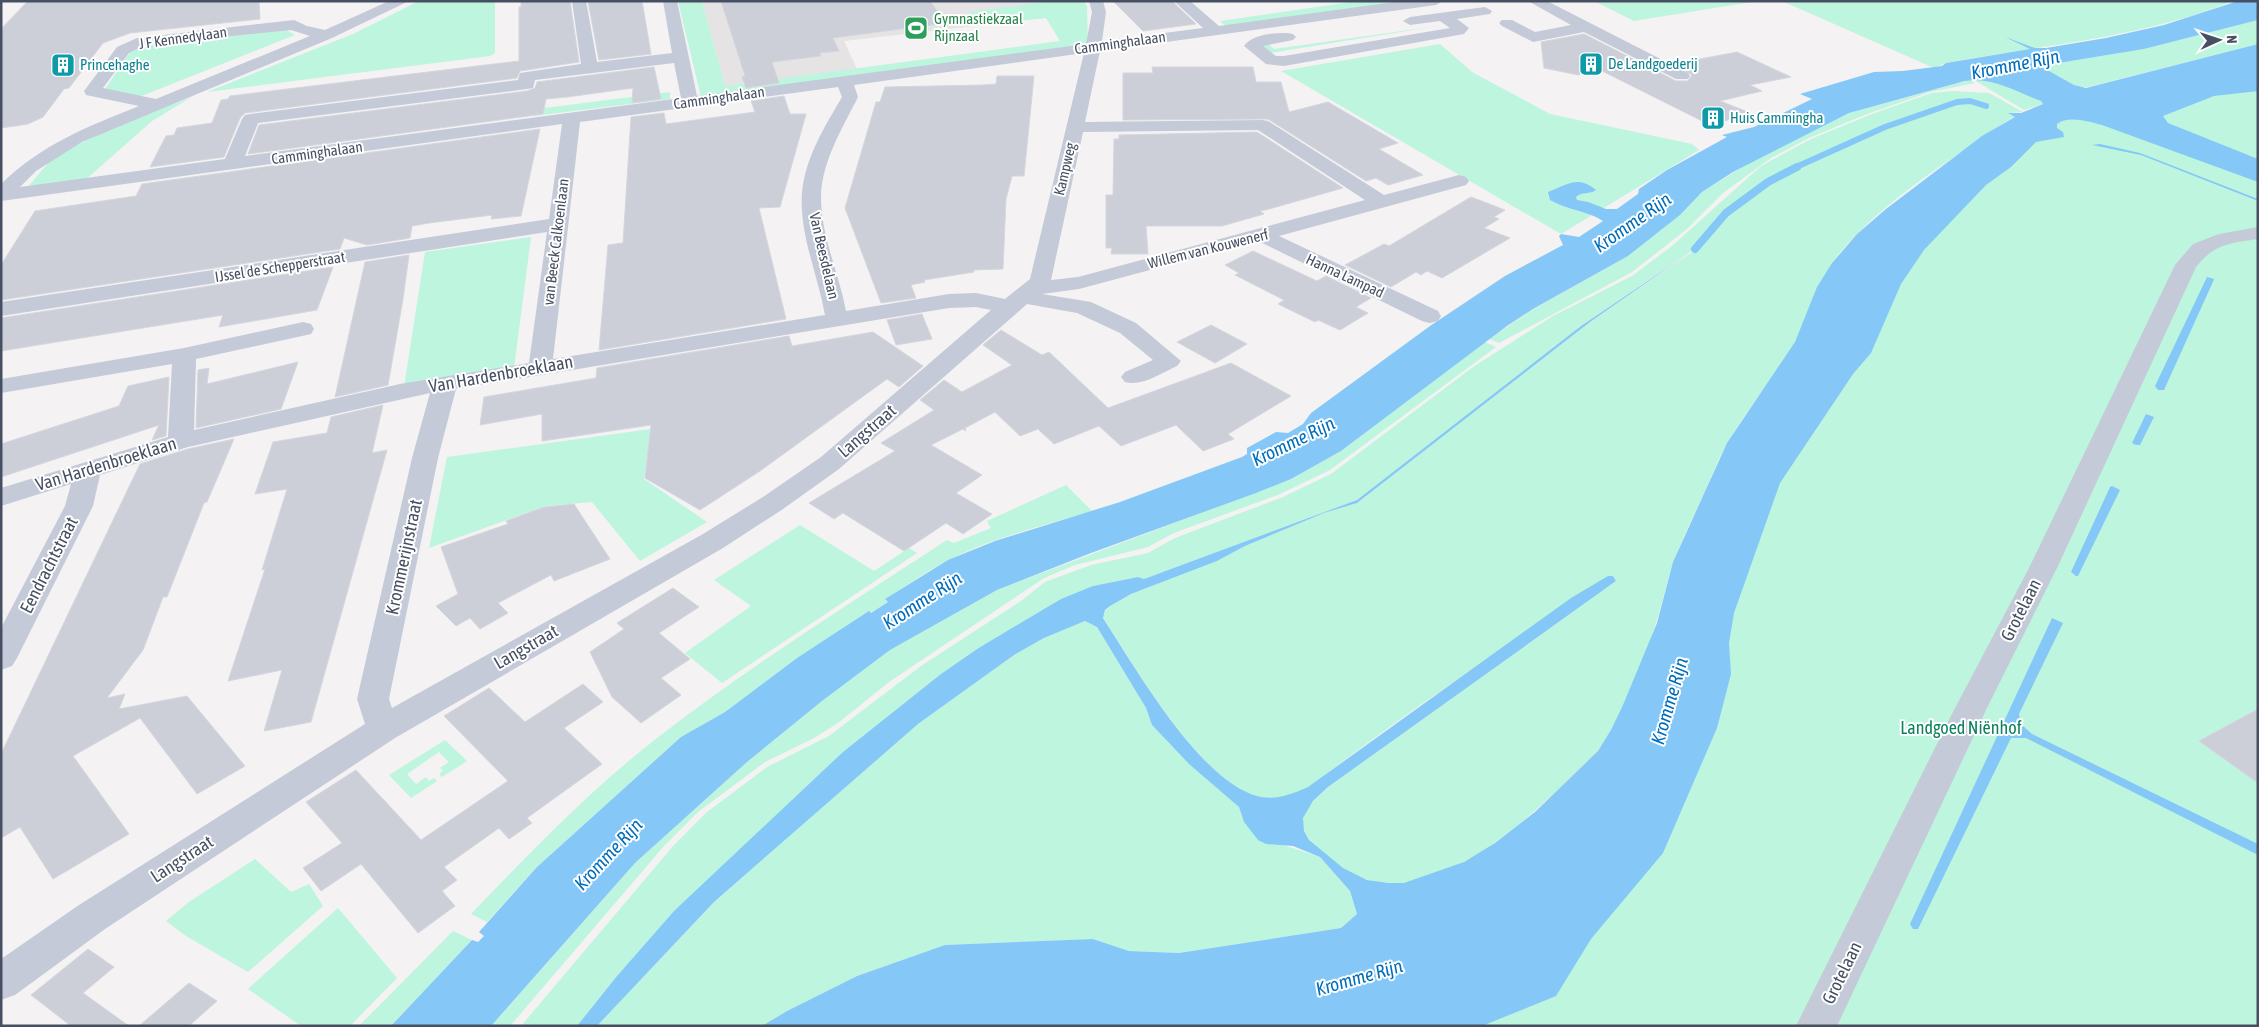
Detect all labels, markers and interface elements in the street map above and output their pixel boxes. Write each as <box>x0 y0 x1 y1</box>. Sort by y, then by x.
place label: Gymnastiekzaal Rijnzaal <box>934 10 1023 44</box>
sports icon: Gymnastiekzaal Rijnzaal <box>903 15 929 41</box>
north arrow <box>2194 15 2244 65</box>
street label: J F Kennedylaan <box>138 23 228 52</box>
street label: Camminghalaan <box>1073 28 1167 57</box>
text: N <box>2224 35 2240 44</box>
water label: Kromme Rijn <box>1969 45 2061 83</box>
building icon: De Landgoederij <box>1578 51 1604 77</box>
building icon: Princehaghe <box>50 52 76 78</box>
place label: De Landgoederij <box>1608 55 1698 72</box>
place label: Princehaghe <box>80 56 150 73</box>
street label: Camminghalaan <box>672 83 766 112</box>
building icon: Huis Cammingha <box>1700 105 1726 131</box>
place label: Huis Cammingha <box>1730 109 1824 126</box>
street label: Camminghalaan <box>270 138 364 167</box>
street label: Kampweg <box>1050 140 1079 197</box>
street label: van Beeck Calkoenlaan <box>539 178 572 306</box>
water label: Kromme Rijn <box>1589 187 1675 257</box>
street label: Van Beesdelaan <box>806 211 843 301</box>
street label: Willem van Kouwenerf <box>1146 225 1270 272</box>
street label: IJssel de Schepperstraat <box>214 248 346 285</box>
street label: Hanna Lampad <box>1304 250 1387 301</box>
street label: Van Hardenbroeklaan <box>427 350 575 397</box>
street label: Langstraat <box>833 400 900 462</box>
water label: Kromme Rijn <box>1248 412 1338 470</box>
street label: Van Hardenbroeklaan <box>33 432 179 495</box>
street label: Krommerijnstraat <box>381 497 426 617</box>
street label: Eendrachtstraat <box>15 513 82 617</box>
water label: Kromme Rijn <box>879 566 965 634</box>
street label: Grotelaan <box>1996 575 2045 644</box>
street label: Langstraat <box>490 620 561 673</box>
water label: Kromme Rijn <box>1646 655 1692 747</box>
park label: Landgoed Niënhof <box>1900 717 2022 738</box>
water label: Kromme Rijn <box>569 814 647 894</box>
street label: Langstraat <box>147 831 217 887</box>
street label: Grotelaan <box>1817 938 1866 1007</box>
water label: Kromme Rijn <box>1313 954 1405 1000</box>

